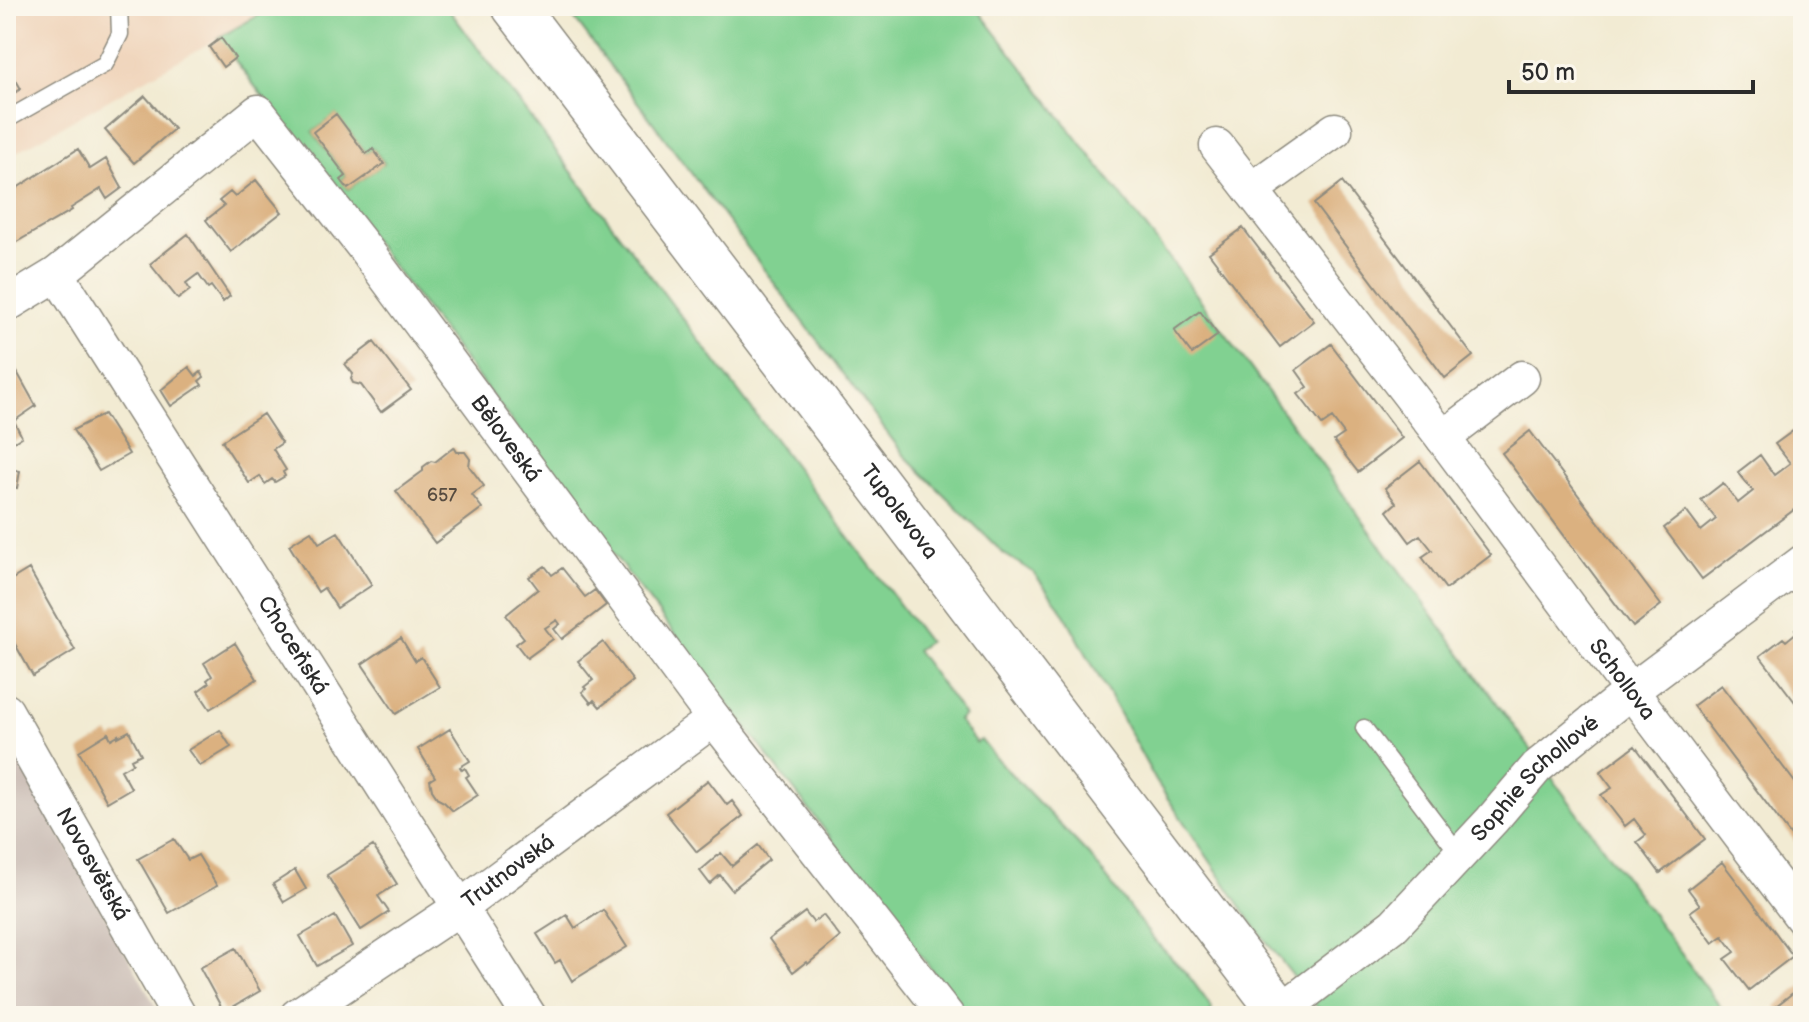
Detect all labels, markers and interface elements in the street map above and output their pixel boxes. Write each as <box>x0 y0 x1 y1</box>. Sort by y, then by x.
scale bar <box>1509 44 1753 94</box>
text: 50 m <box>1521 58 1575 87</box>
street label: Běloveská <box>465 390 547 487</box>
street label: Tupolevova <box>855 459 944 565</box>
house number: 657 <box>427 485 457 506</box>
street label: Choceňská <box>252 591 335 700</box>
street label: Schollova <box>1583 633 1662 725</box>
street label: Sophie Schollové <box>1465 709 1604 847</box>
street label: Novosvětská <box>50 803 136 925</box>
street label: Trutnovská <box>457 828 560 915</box>

